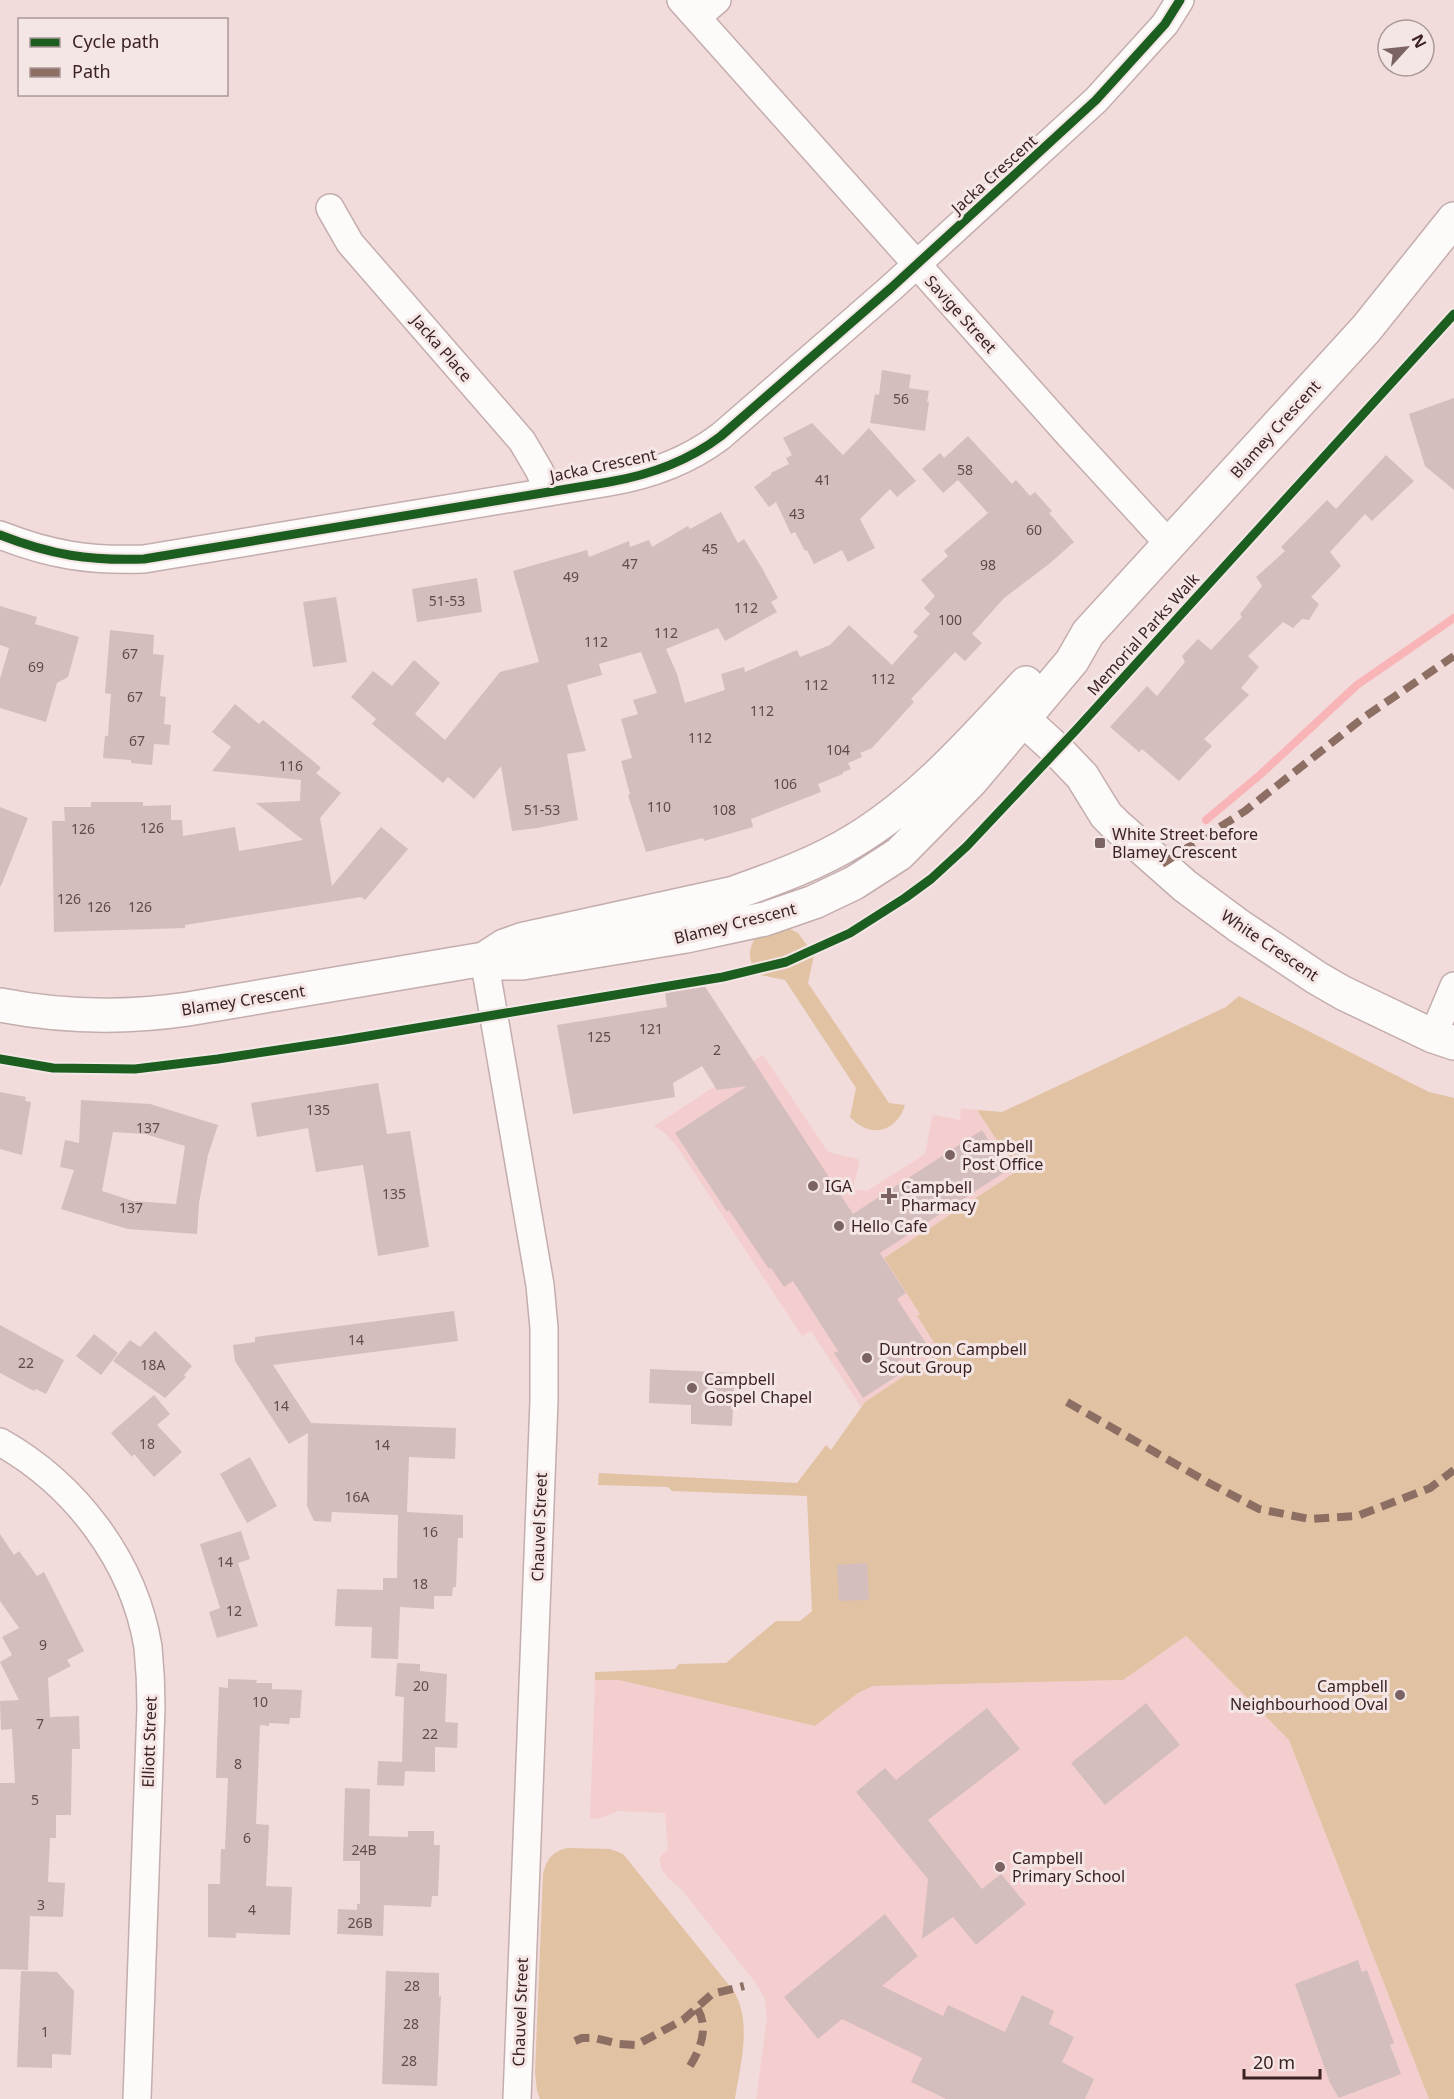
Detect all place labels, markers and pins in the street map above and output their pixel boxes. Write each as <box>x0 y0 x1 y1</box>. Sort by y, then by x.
place label: White Street before Blamey Crescent <box>1112 823 1258 863</box>
marker: White Street before Blamey Crescent <box>1093 836 1107 850</box>
place label: Campbell Post Office <box>962 1135 1043 1175</box>
marker: Campbell Post Office <box>943 1148 957 1162</box>
place label: IGA <box>825 1175 853 1197</box>
place label: Campbell Pharmacy <box>901 1176 977 1216</box>
marker: IGA <box>806 1179 820 1193</box>
marker: Campbell Pharmacy <box>882 1189 896 1203</box>
place label: Hello Cafe <box>851 1215 928 1237</box>
marker: Hello Cafe <box>832 1219 846 1233</box>
place label: Duntroon Campbell Scout Group <box>879 1338 1027 1378</box>
marker: Duntroon Campbell Scout Group <box>860 1351 874 1365</box>
place label: Campbell Gospel Chapel <box>704 1368 812 1408</box>
marker: Campbell Gospel Chapel <box>685 1381 699 1395</box>
place label: Campbell Neighbourhood Oval <box>1230 1675 1388 1715</box>
marker: Campbell Neighbourhood Oval <box>1393 1688 1407 1702</box>
place label: Campbell Primary School <box>1012 1847 1125 1887</box>
marker: Campbell Primary School <box>993 1860 1007 1874</box>

